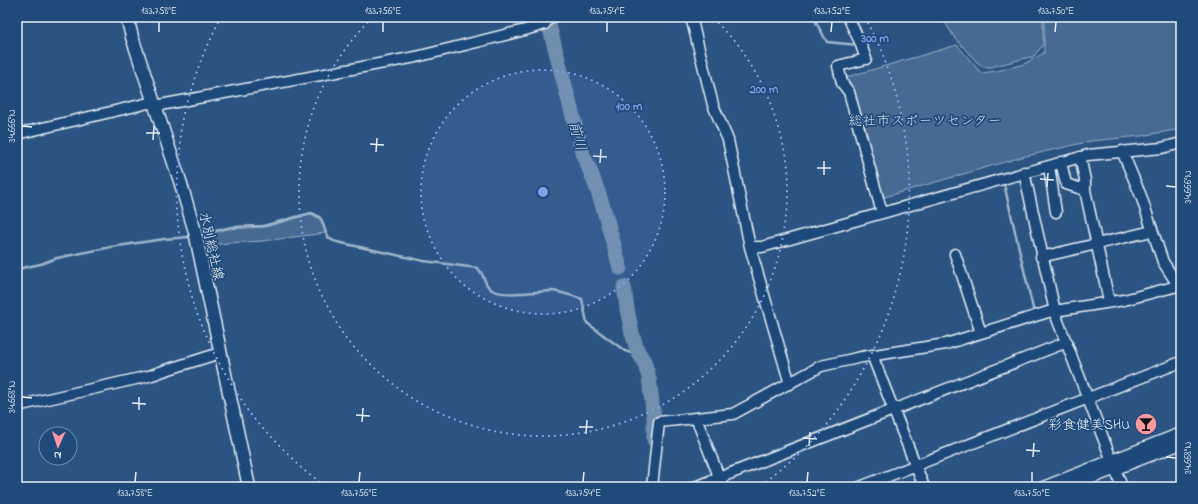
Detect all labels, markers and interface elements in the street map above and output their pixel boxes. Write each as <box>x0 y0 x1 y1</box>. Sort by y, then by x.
text: 133.758°E <box>141 4 177 19</box>
text: 133.756°E <box>365 4 401 19</box>
text: 133.754°E <box>589 4 625 19</box>
text: 133.752°E <box>813 4 851 19</box>
text: 133.750°E <box>1038 4 1074 19</box>
text: 300 m <box>860 30 890 48</box>
text: 200 m <box>749 81 779 99</box>
text: 100 m <box>616 98 643 116</box>
text: 34.666°N <box>5 109 20 142</box>
park label: 総社市スポーツセンター <box>848 111 1002 132</box>
water label: 前川 <box>563 119 592 154</box>
text: 34.666°N <box>1181 170 1196 203</box>
centre of rings <box>536 185 550 199</box>
street label: 水別総社線 <box>192 210 229 283</box>
text: 34.668°N <box>5 381 20 413</box>
bar icon: 彩食健美SHU <box>1133 411 1159 437</box>
place label: 彩食健美SHU <box>1048 415 1130 436</box>
north arrow <box>38 426 78 466</box>
text: 34.668°N <box>1181 442 1196 474</box>
text: N <box>53 447 62 463</box>
text: 133.758°E <box>117 486 153 501</box>
text: 133.756°E <box>341 486 377 501</box>
text: 133.754°E <box>565 486 601 501</box>
text: 133.752°E <box>788 486 826 501</box>
text: 133.750°E <box>1014 486 1050 501</box>

